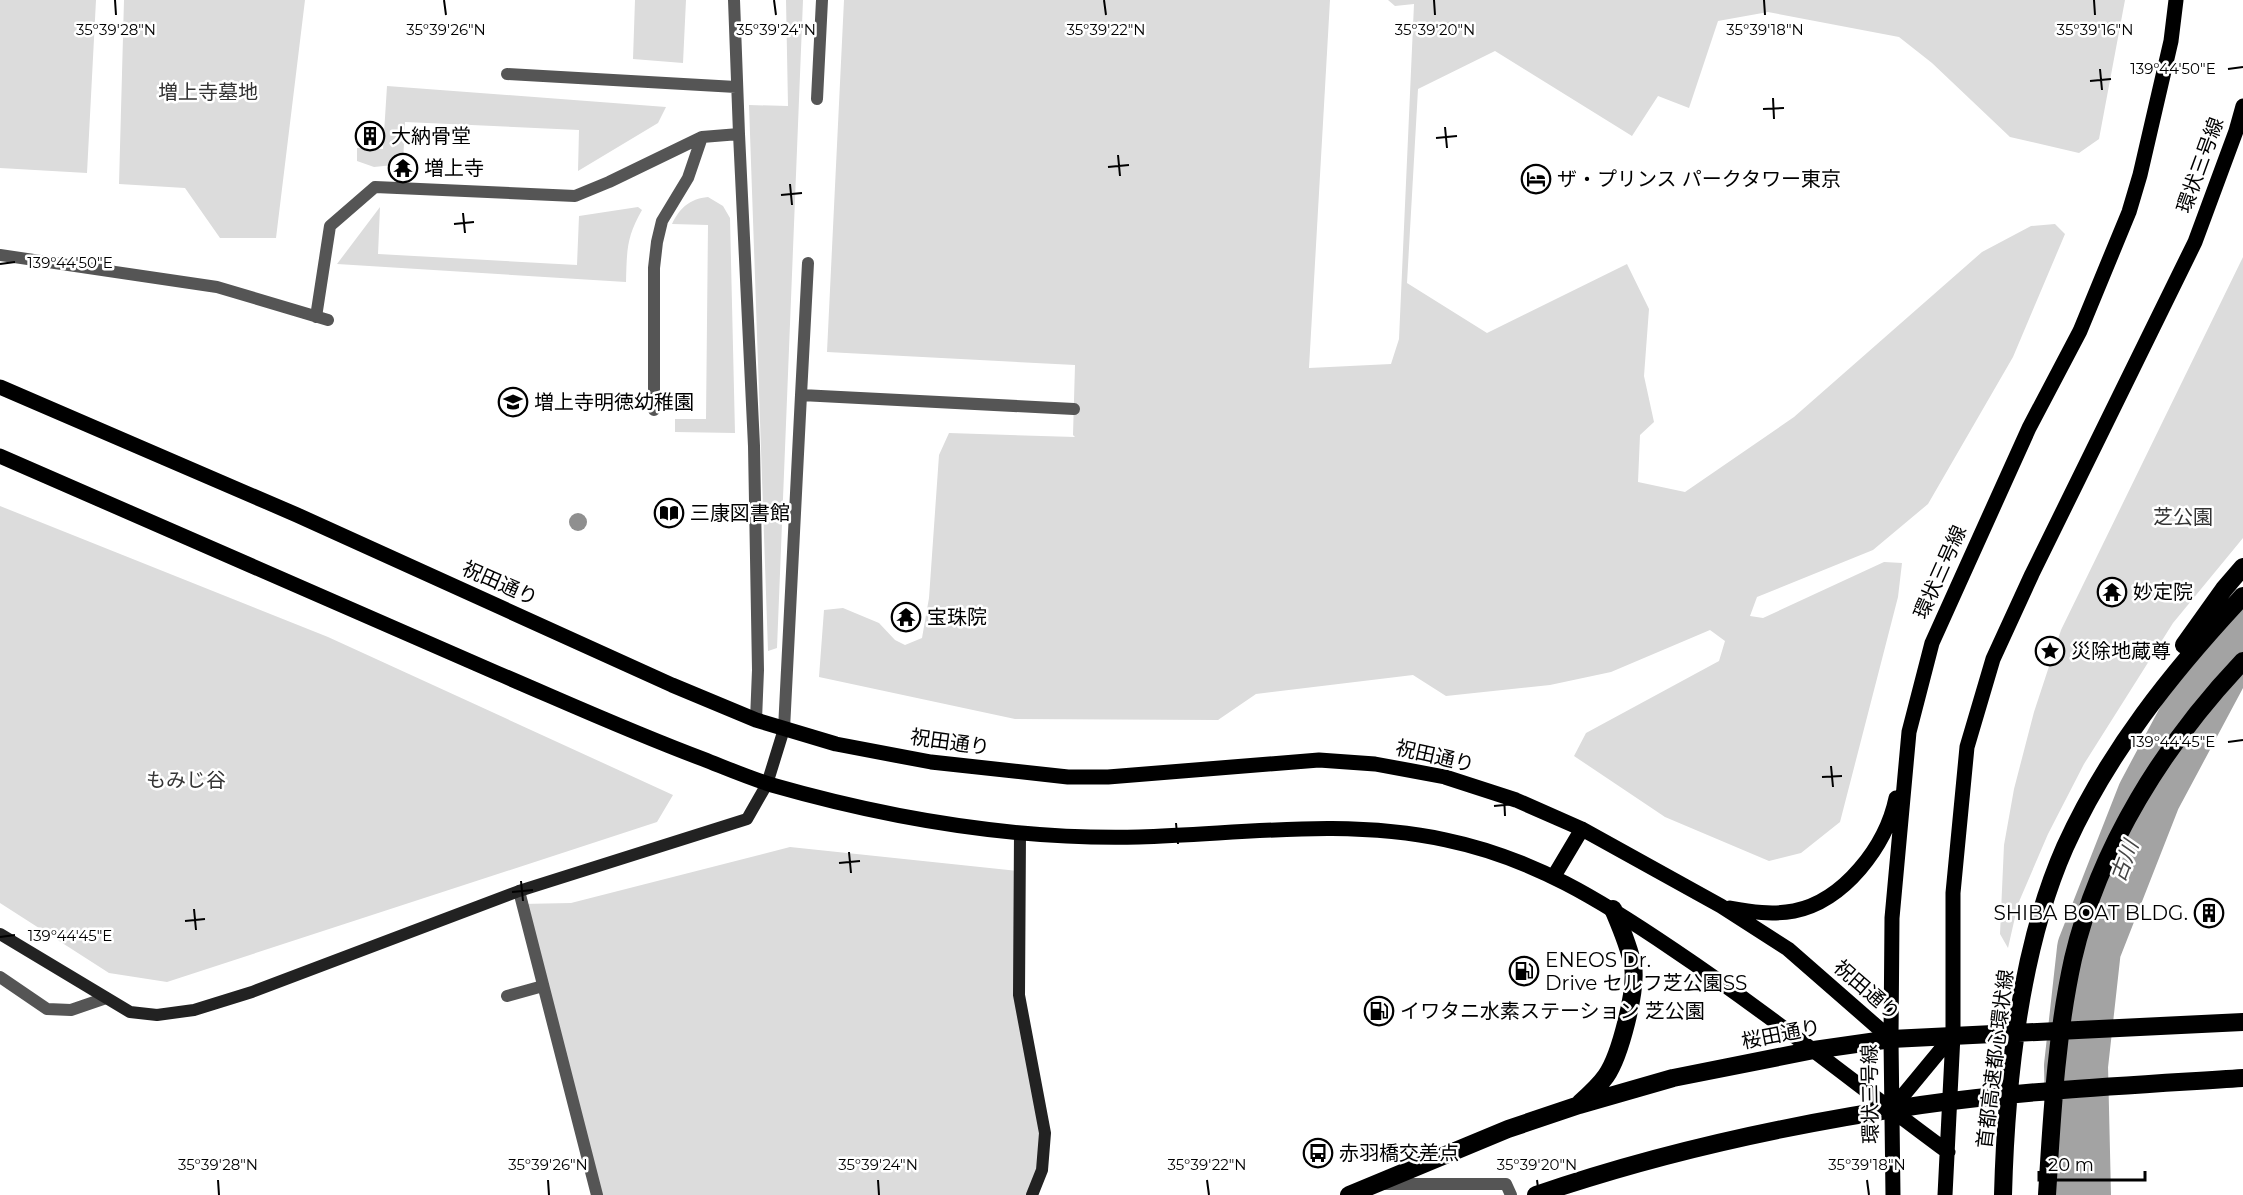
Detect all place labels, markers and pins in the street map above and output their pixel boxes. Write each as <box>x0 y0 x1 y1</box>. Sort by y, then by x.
building icon: 大納骨堂 <box>354 120 386 152</box>
place label: 大納骨堂 <box>391 124 471 148</box>
temple icon: 増上寺 <box>387 152 419 184</box>
place label: 増上寺 <box>424 156 484 180</box>
hotel icon: ザ・プリンス パークタワー東京 <box>1520 163 1552 195</box>
place label: ザ・プリンス パークタワー東京 <box>1557 167 1841 191</box>
school or university icon: 増上寺明徳幼稚園 <box>497 386 529 418</box>
place label: 増上寺明徳幼稚園 <box>534 390 694 414</box>
library icon: 三康図書館 <box>653 497 685 529</box>
place label: 三康図書館 <box>690 501 790 525</box>
temple icon: 妙定院 <box>2096 576 2128 608</box>
place label: 妙定院 <box>2133 580 2193 604</box>
temple icon: 宝珠院 <box>890 601 922 633</box>
place label: 宝珠院 <box>927 605 987 629</box>
place icon: 災除地蔵尊 <box>2034 635 2066 667</box>
place label: 災除地蔵尊 <box>2071 639 2171 663</box>
building icon: SHIBA BOAT BLDG. <box>2193 897 2225 929</box>
place label: SHIBA BOAT BLDG. <box>1994 901 2188 925</box>
place label: ENEOS Dr. Drive セルフ芝公園SS <box>1545 948 1747 995</box>
fuel station icon: ENEOS Dr. Drive セルフ芝公園SS <box>1508 955 1540 987</box>
fuel station icon: イワタニ水素ステーション 芝公園 <box>1363 995 1395 1027</box>
place label: イワタニ水素ステーション 芝公園 <box>1400 999 1705 1023</box>
bus stop icon: 赤羽橋交差点 <box>1302 1137 1334 1169</box>
place label: 赤羽橋交差点 <box>1339 1141 1459 1165</box>

